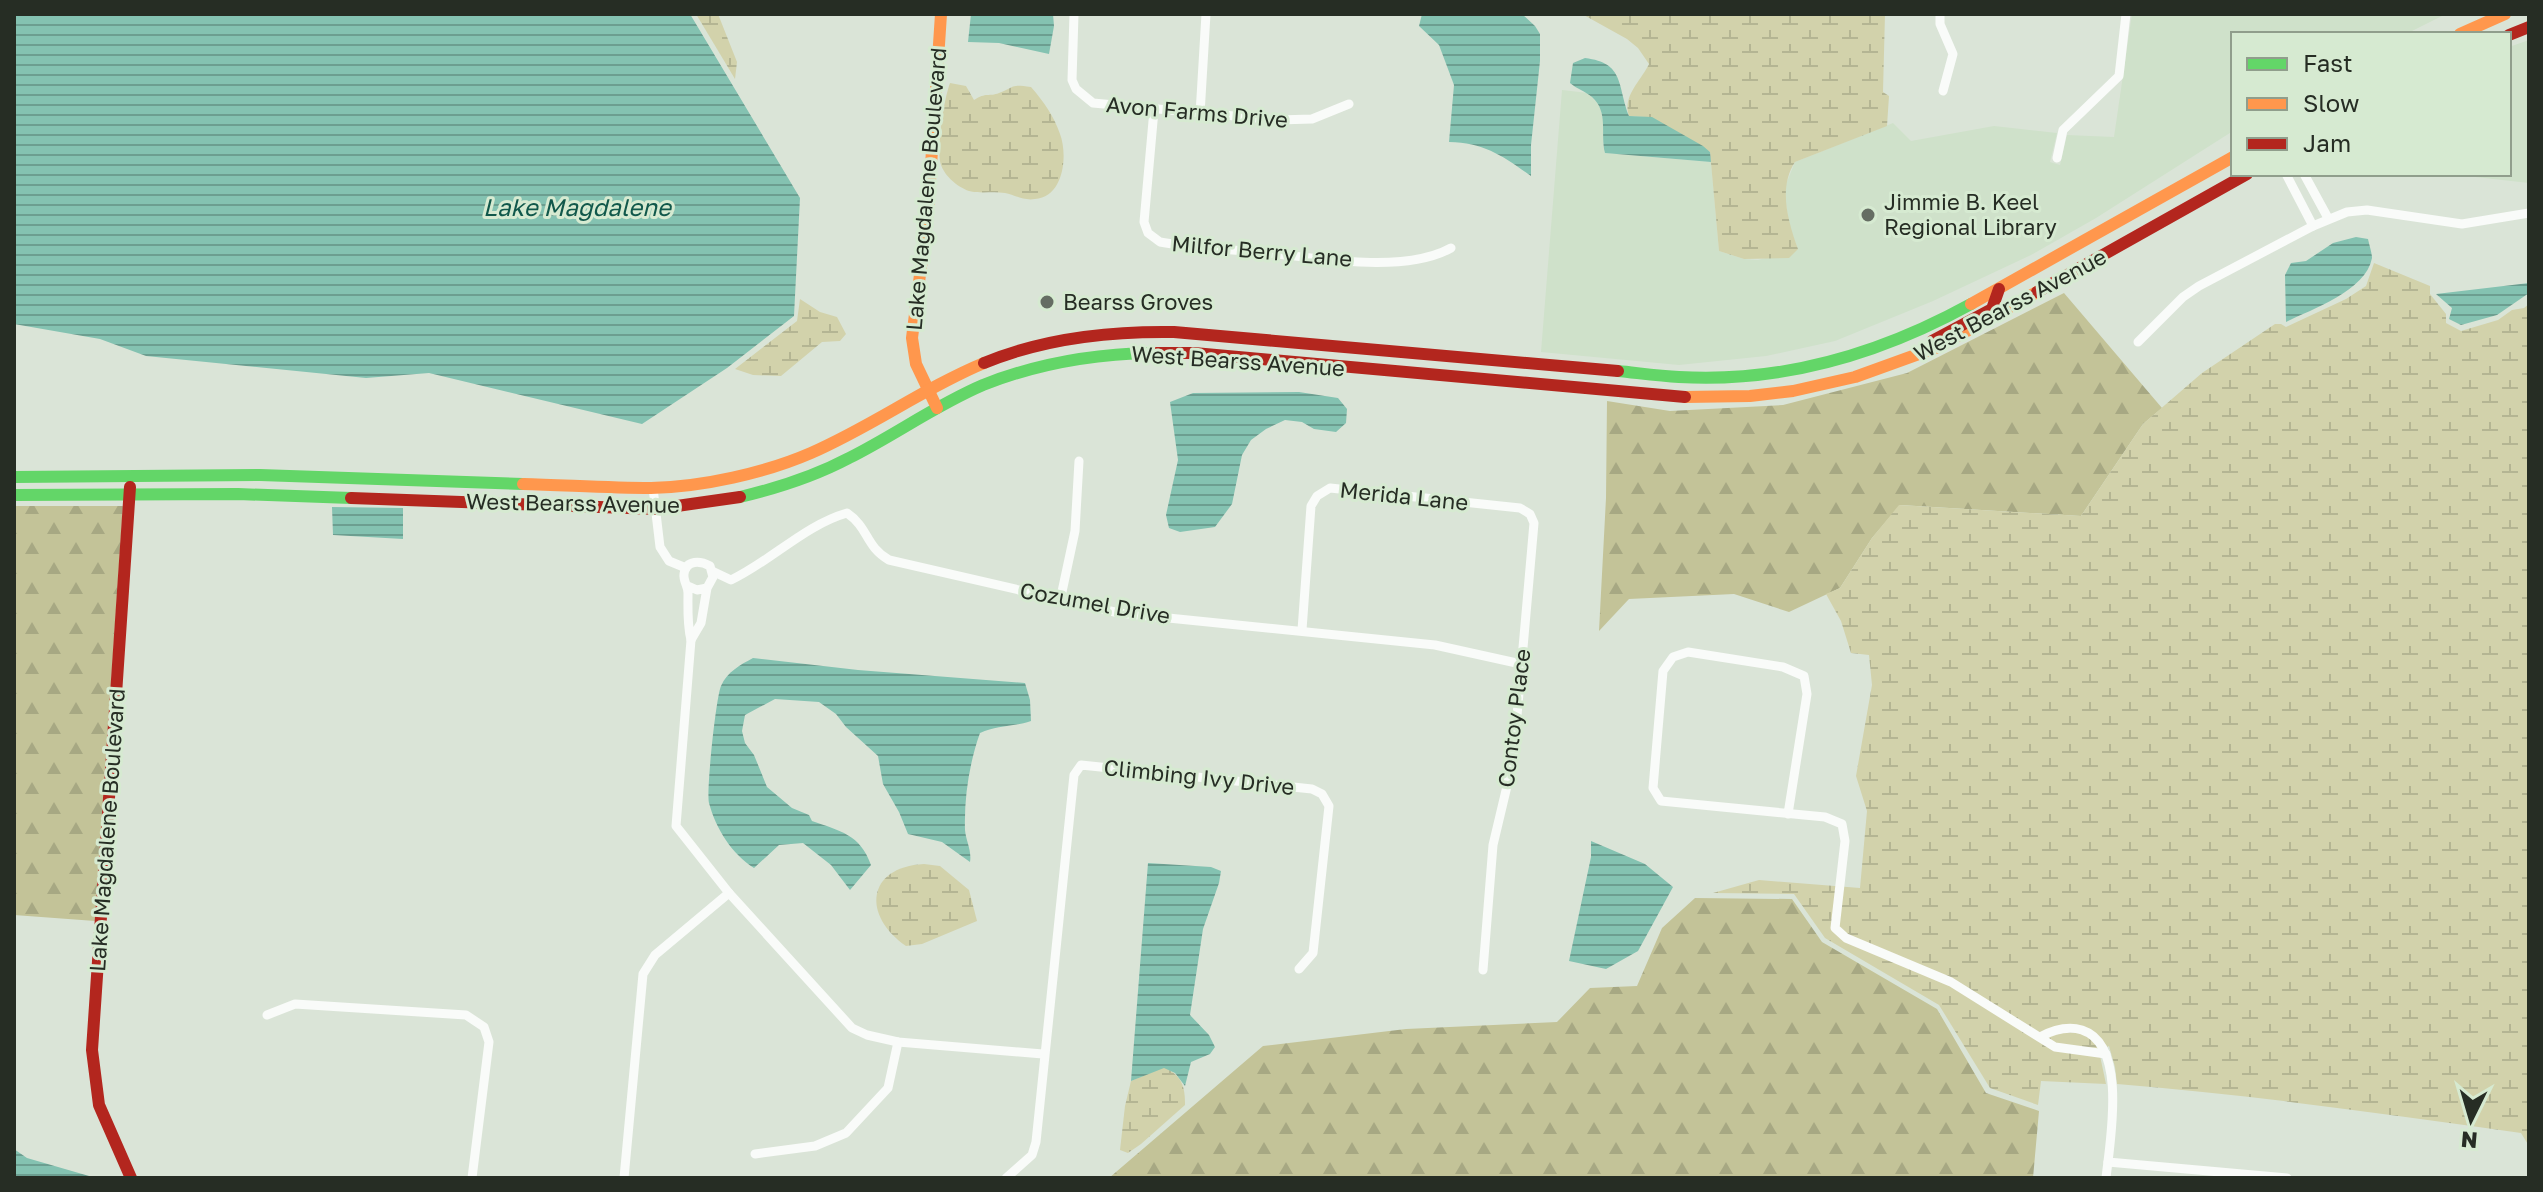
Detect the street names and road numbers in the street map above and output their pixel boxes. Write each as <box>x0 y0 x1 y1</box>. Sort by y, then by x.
street label: Lake Magdalene Boulevard <box>900 46 951 332</box>
street label: Avon Farms Drive <box>1105 90 1289 133</box>
street label: Milfor Berry Lane <box>1171 229 1353 272</box>
street label: West Bearss Avenue <box>1909 242 2111 367</box>
street label: West Bearss Avenue <box>1130 340 1346 381</box>
street label: Merida Lane <box>1338 475 1470 516</box>
street label: West Bearss Avenue <box>466 487 680 518</box>
street label: Cozumel Drive <box>1018 576 1172 629</box>
street label: Contoy Place <box>1492 647 1535 789</box>
street label: Lake Magdalene Boulevard <box>83 687 130 973</box>
street label: Climbing Ivy Drive <box>1102 753 1296 800</box>

